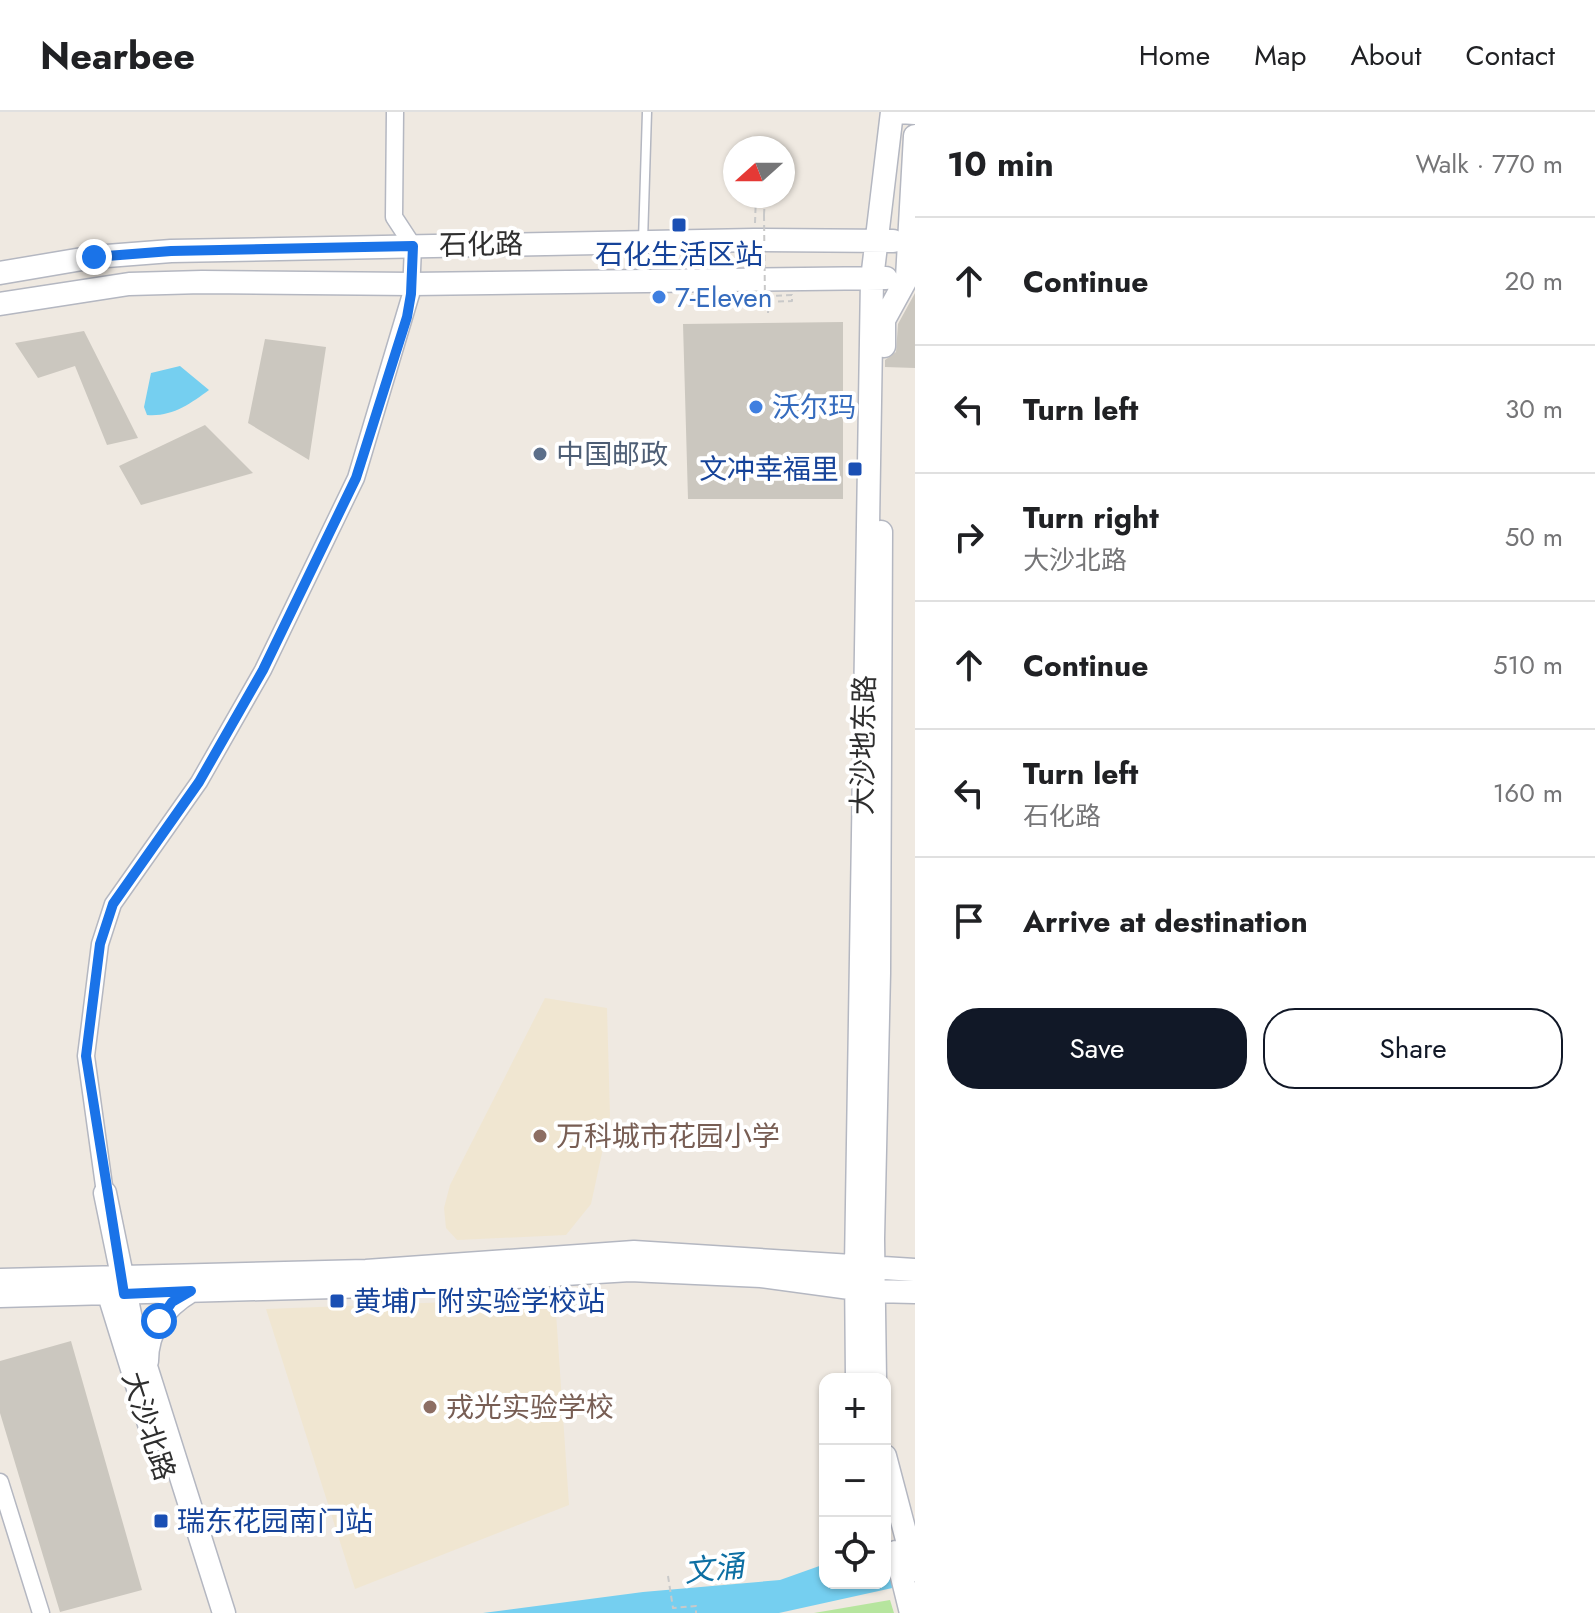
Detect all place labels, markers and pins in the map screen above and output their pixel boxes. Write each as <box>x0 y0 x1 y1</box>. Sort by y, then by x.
marker: 石化生活区站 <box>670 216 688 234</box>
place label: 石化生活区站 <box>595 234 763 275</box>
place label: 7-Eleven <box>675 277 772 318</box>
marker: 7-Eleven <box>650 288 668 306</box>
place label: 沃尔玛 <box>772 387 856 428</box>
marker: 沃尔玛 <box>747 398 765 416</box>
place label: 中国邮政 <box>556 434 668 475</box>
marker: 中国邮政 <box>531 445 549 463</box>
place label: 文冲幸福里 <box>699 449 839 490</box>
marker: 文冲幸福里 <box>846 460 864 478</box>
place label: 万科城市花园小学 <box>556 1116 780 1157</box>
marker: 万科城市花园小学 <box>531 1127 549 1145</box>
place label: 黄埔广附实验学校站 <box>353 1281 605 1322</box>
marker: 黄埔广附实验学校站 <box>328 1292 346 1310</box>
place label: 戎光实验学校 <box>446 1387 614 1428</box>
marker: 戎光实验学校 <box>421 1398 439 1416</box>
place label: 瑞东花园南门站 <box>177 1501 373 1542</box>
marker: 瑞东花园南门站 <box>152 1512 170 1530</box>

